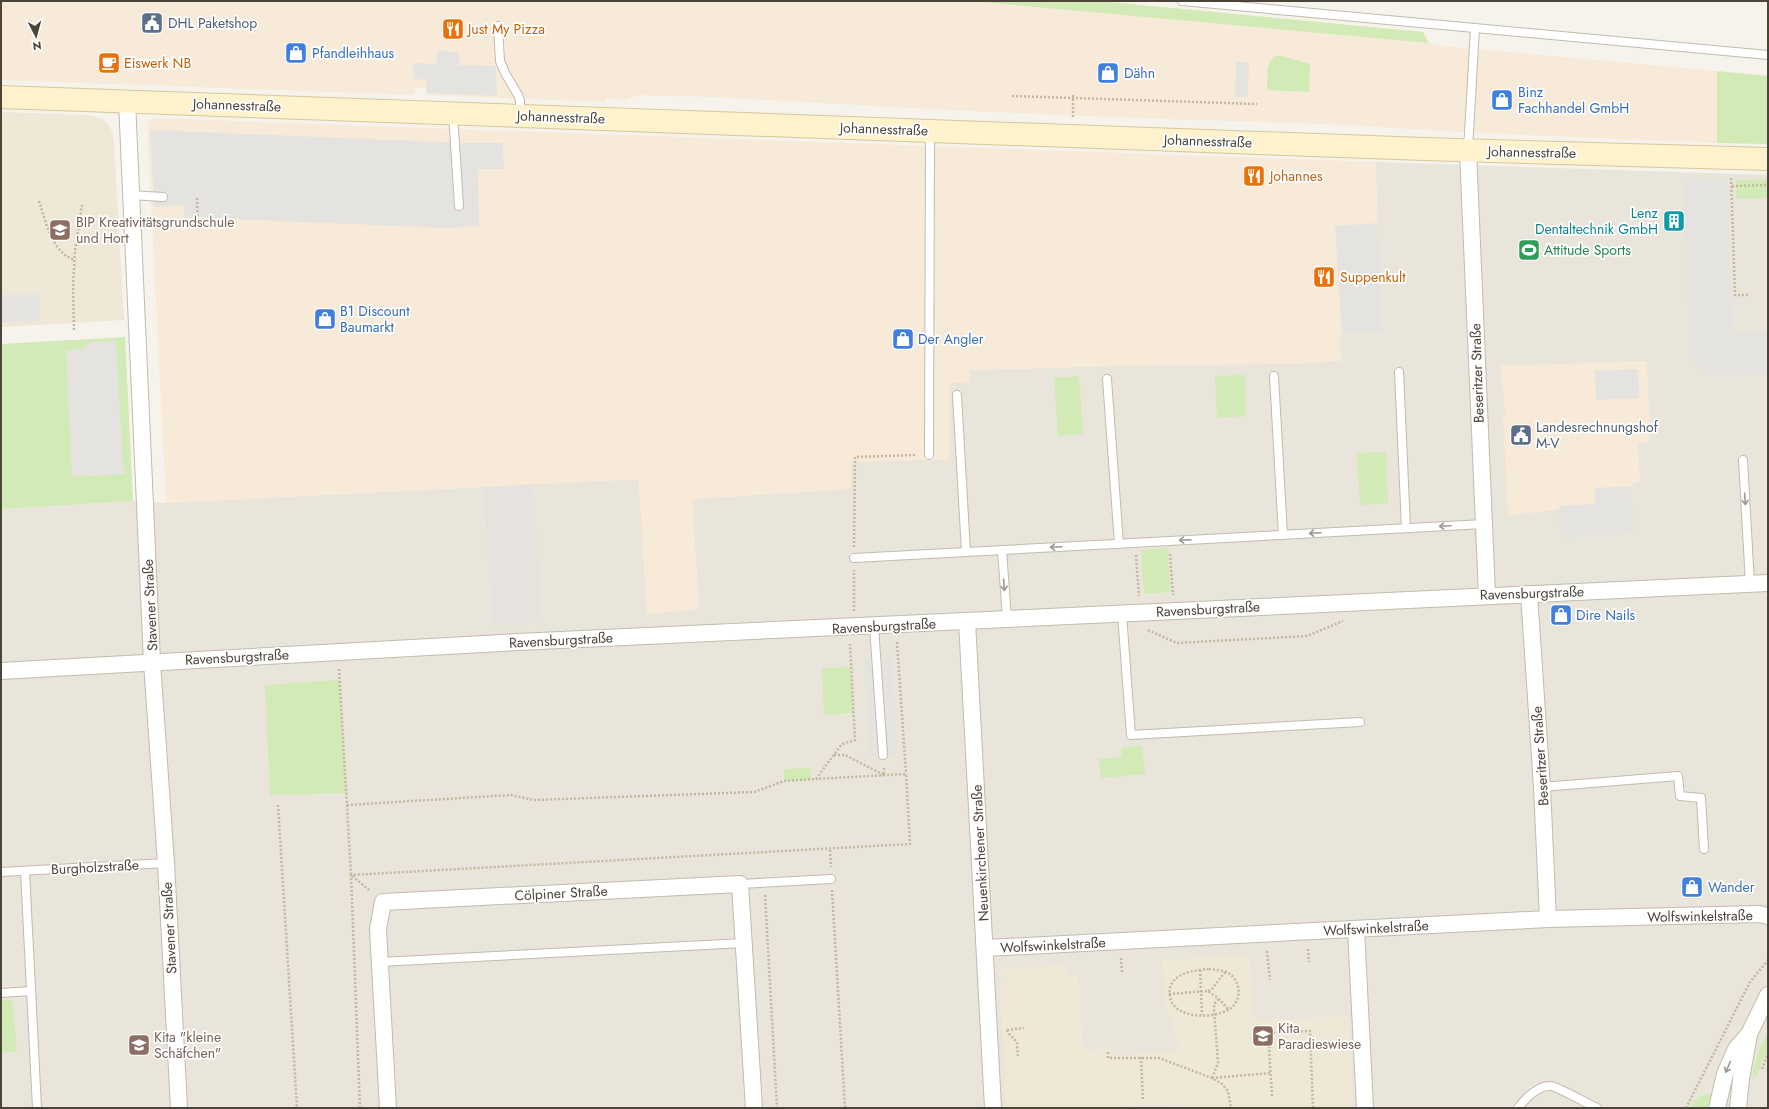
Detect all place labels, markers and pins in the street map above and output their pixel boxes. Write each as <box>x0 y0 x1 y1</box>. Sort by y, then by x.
public building icon: DHL Paketshop <box>139 10 165 36</box>
place label: DHL Paketshop <box>168 13 257 33</box>
restaurant icon: Just My Pizza <box>440 16 466 42</box>
place label: Just My Pizza <box>466 19 545 39</box>
shop icon: Pfandleihhaus <box>283 40 309 66</box>
place label: Pfandleihhaus <box>312 43 395 63</box>
cafe icon: Eiswerk NB <box>96 50 122 76</box>
place label: Eiswerk NB <box>124 53 191 73</box>
shop icon: Dähn <box>1095 60 1121 86</box>
place label: Dähn <box>1124 63 1155 83</box>
place label: Binz Fachhandel GmbH <box>1518 82 1629 118</box>
shop icon: Binz Fachhandel GmbH <box>1489 87 1515 113</box>
restaurant icon: Johannes <box>1241 163 1267 189</box>
place label: Johannes <box>1268 166 1323 186</box>
place label: Lenz Dentaltechnik GmbH <box>1535 203 1659 239</box>
building icon: Lenz Dentaltechnik GmbH <box>1661 208 1687 234</box>
place label: BIP Kreativitätsgrundschule und Hort <box>76 212 234 248</box>
school or university icon: BIP Kreativitätsgrundschule und Hort <box>47 217 73 243</box>
sports icon: Attitude Sports <box>1516 237 1542 263</box>
place label: Attitude Sports <box>1544 240 1631 260</box>
restaurant icon: Suppenkult <box>1311 264 1337 290</box>
place label: Suppenkult <box>1340 267 1406 287</box>
place label: B1 Discount Baumarkt <box>340 301 410 337</box>
shop icon: B1 Discount Baumarkt <box>312 306 338 332</box>
shop icon: Der Angler <box>890 326 916 352</box>
place label: Der Angler <box>918 329 984 349</box>
place label: Landesrechnungshof M-V <box>1536 417 1659 453</box>
public building icon: Landesrechnungshof M-V <box>1508 422 1534 448</box>
shop icon: Dire Nails <box>1548 602 1574 628</box>
place label: Dire Nails <box>1576 605 1636 625</box>
shop icon: Wander <box>1679 874 1705 900</box>
place label: Wander <box>1708 877 1755 897</box>
place label: Kita Paradieswiese <box>1278 1018 1361 1054</box>
school or university icon: Kita Paradieswiese <box>1250 1023 1276 1049</box>
place label: Kita "kleine Schäfchen" <box>154 1027 221 1063</box>
school or university icon: Kita "kleine Schäfchen" <box>126 1032 152 1058</box>

